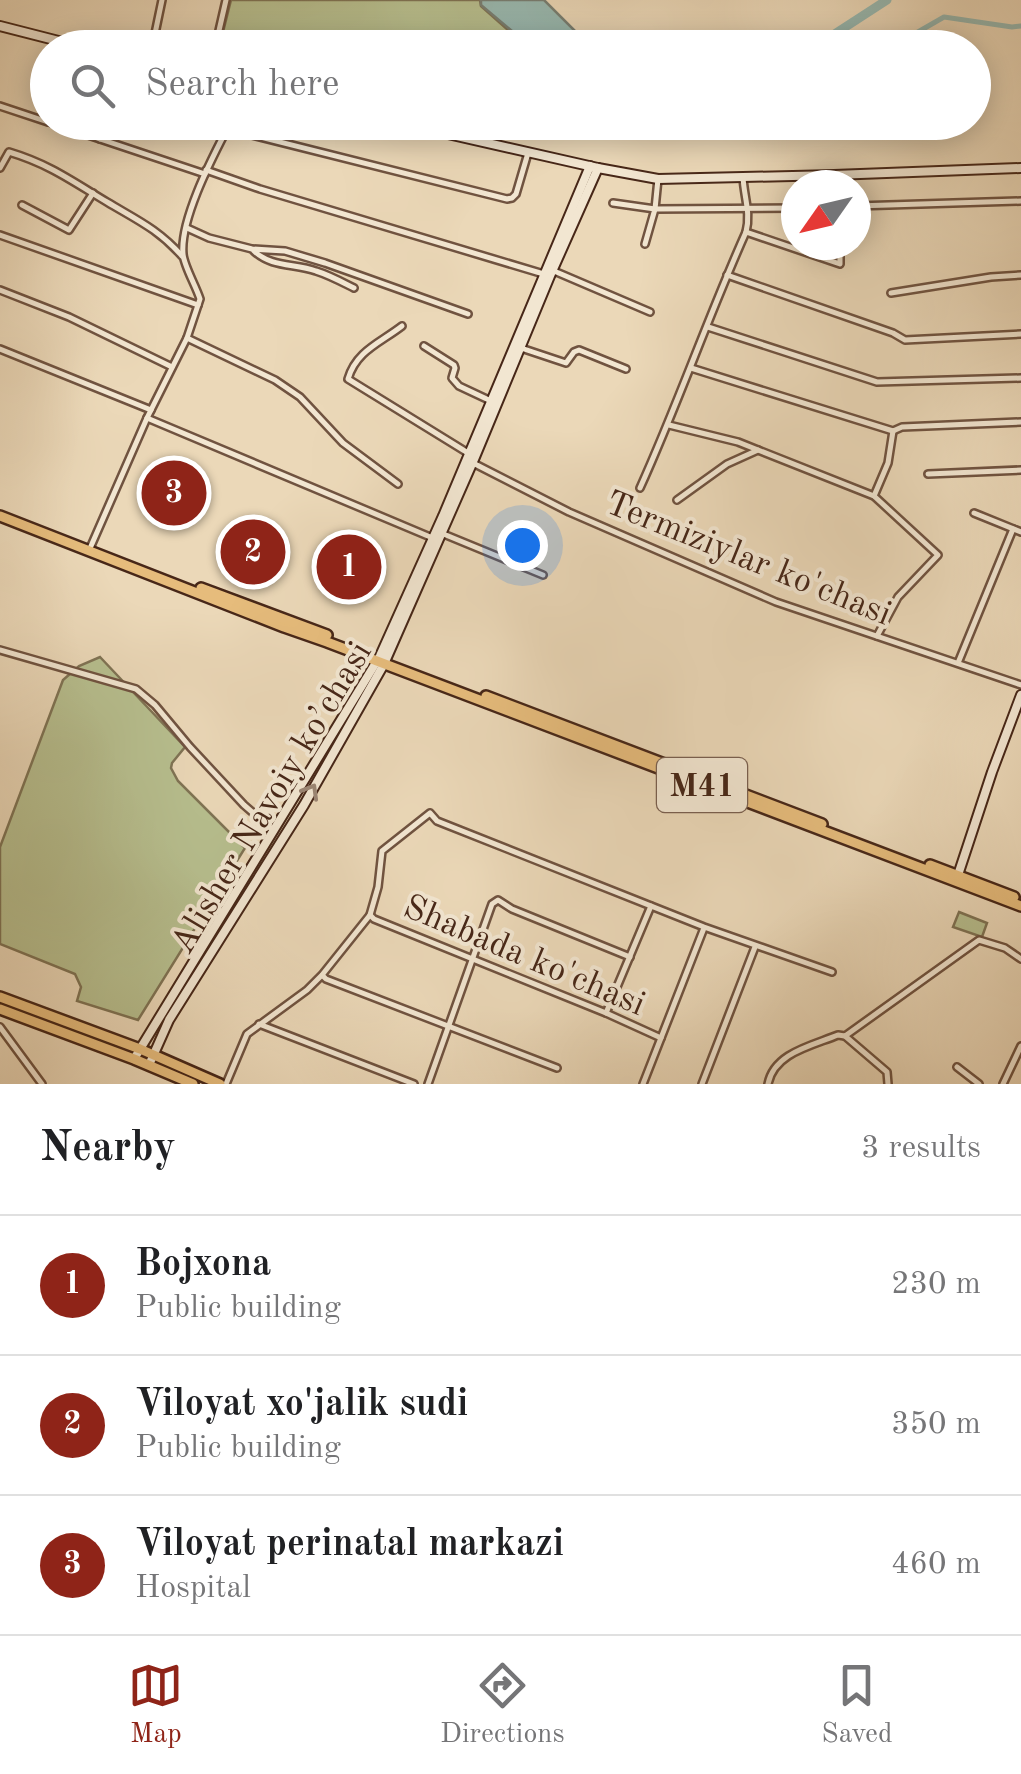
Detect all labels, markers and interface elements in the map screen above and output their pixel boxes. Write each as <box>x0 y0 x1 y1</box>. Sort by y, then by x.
search box <box>30 30 991 140</box>
icon: search <box>65 58 120 113</box>
text: Search here <box>145 66 340 104</box>
north arrow <box>781 170 871 260</box>
pin: 3 <box>142 456 206 530</box>
street label: Termiziylar ko'chasi <box>600 486 896 633</box>
pin: 2 <box>220 514 286 590</box>
your location <box>497 520 548 571</box>
pin: 1 <box>316 530 382 604</box>
street label: Alisher Navoiy ko’chasi <box>165 636 379 960</box>
road number: M41 <box>657 758 747 812</box>
one-way arrow <box>299 784 319 802</box>
street label: Shabada ko'chasi <box>398 890 650 1023</box>
text: Nearby <box>40 1128 176 1170</box>
text: 3 results <box>861 1133 981 1165</box>
text: Bojxona <box>135 1246 271 1284</box>
text: 1 <box>63 1269 82 1301</box>
text: 230 m <box>891 1269 981 1301</box>
text: Public building <box>135 1293 341 1325</box>
text: Viloyat xo'jalik sudi <box>135 1386 468 1424</box>
text: 2 <box>63 1409 82 1441</box>
text: 350 m <box>891 1409 981 1441</box>
text: Public building <box>135 1433 341 1465</box>
text: Viloyat perinatal markazi <box>135 1526 564 1564</box>
text: 3 <box>63 1549 82 1581</box>
text: 460 m <box>891 1549 981 1581</box>
text: Hospital <box>135 1573 251 1605</box>
tab: Map <box>128 1658 183 1753</box>
tab: Directions <box>440 1658 565 1753</box>
tab: Saved <box>821 1658 893 1753</box>

